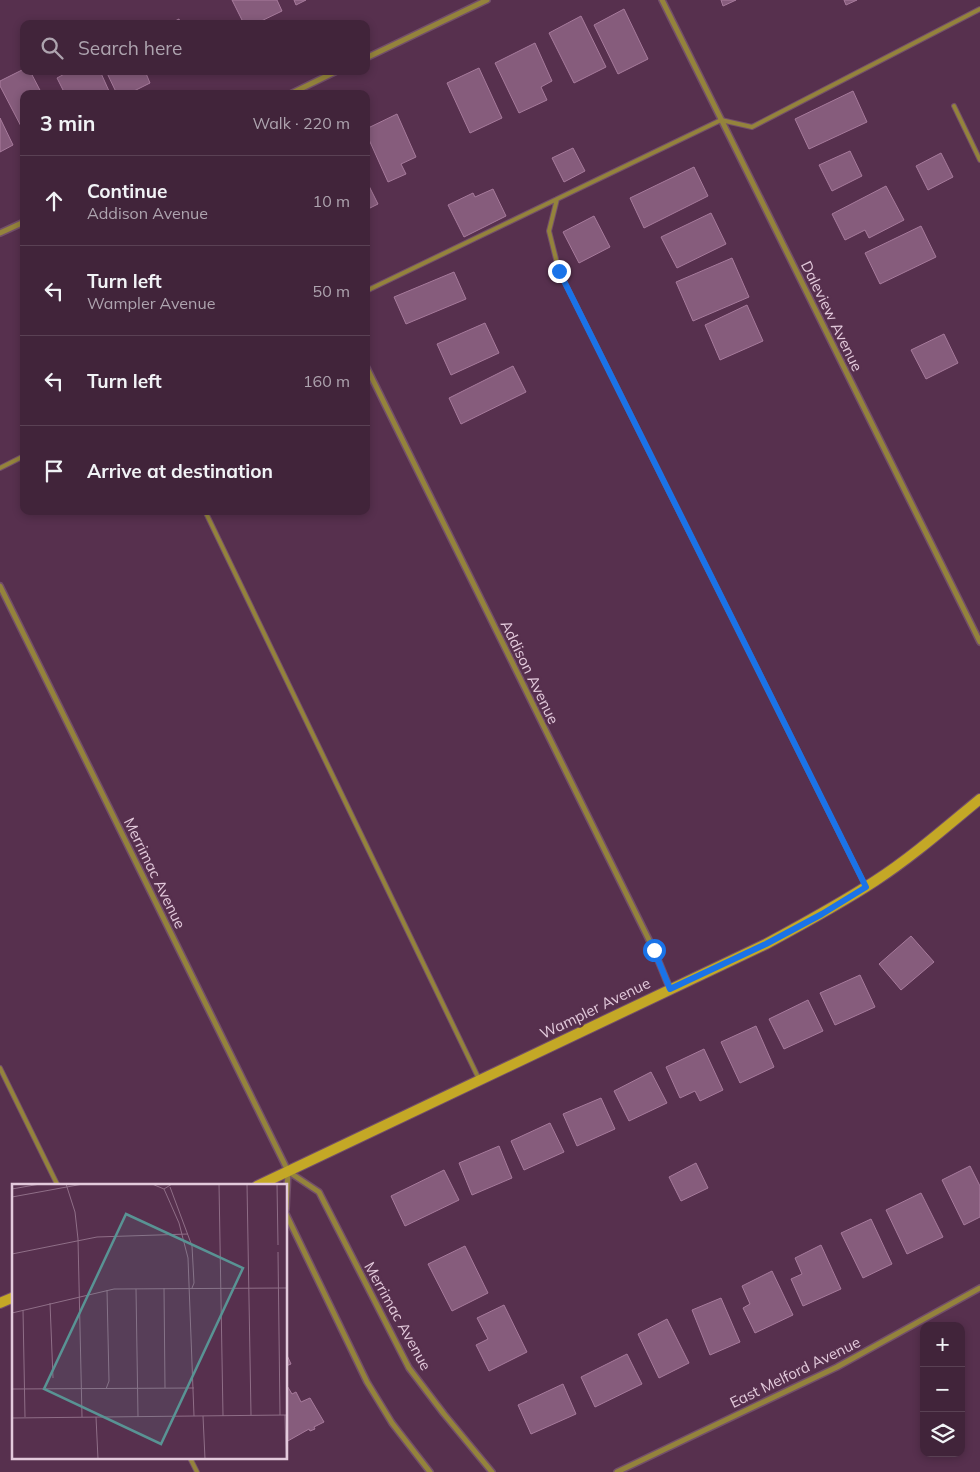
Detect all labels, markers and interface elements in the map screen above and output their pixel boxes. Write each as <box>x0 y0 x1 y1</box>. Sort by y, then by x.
search box <box>20 20 370 75</box>
icon: search <box>38 34 66 62</box>
text: Search here <box>78 36 182 60</box>
text: 3 min <box>40 110 95 136</box>
text: Walk · 220 m <box>252 113 350 133</box>
text: Continue <box>87 179 167 203</box>
icon: ahead <box>40 187 68 215</box>
text: 10 m <box>313 191 350 211</box>
text: Addison Avenue <box>87 203 208 223</box>
street label: Daleview Avenue <box>797 258 867 374</box>
route end <box>548 260 571 283</box>
text: Turn left <box>87 269 162 293</box>
icon: left <box>40 277 68 305</box>
text: 50 m <box>313 281 350 301</box>
text: Wampler Avenue <box>87 293 215 313</box>
icon: left <box>40 367 68 395</box>
text: Turn left <box>87 369 162 393</box>
text: 160 m <box>303 371 350 391</box>
icon: arrive <box>40 457 68 485</box>
text: Arrive at destination <box>87 459 273 483</box>
street label: Addison Avenue <box>497 617 563 727</box>
street label: Merrimac Avenue <box>120 814 190 932</box>
route start <box>643 939 666 962</box>
street label: Wampler Avenue <box>537 973 653 1043</box>
inset map <box>12 1184 288 1460</box>
street label: Merrimac Avenue <box>360 1258 436 1374</box>
map controls <box>920 1322 965 1457</box>
button: + <box>920 1322 965 1367</box>
street label: East Melford Avenue <box>727 1332 863 1412</box>
button: − <box>920 1367 965 1412</box>
button: layers <box>920 1412 965 1457</box>

